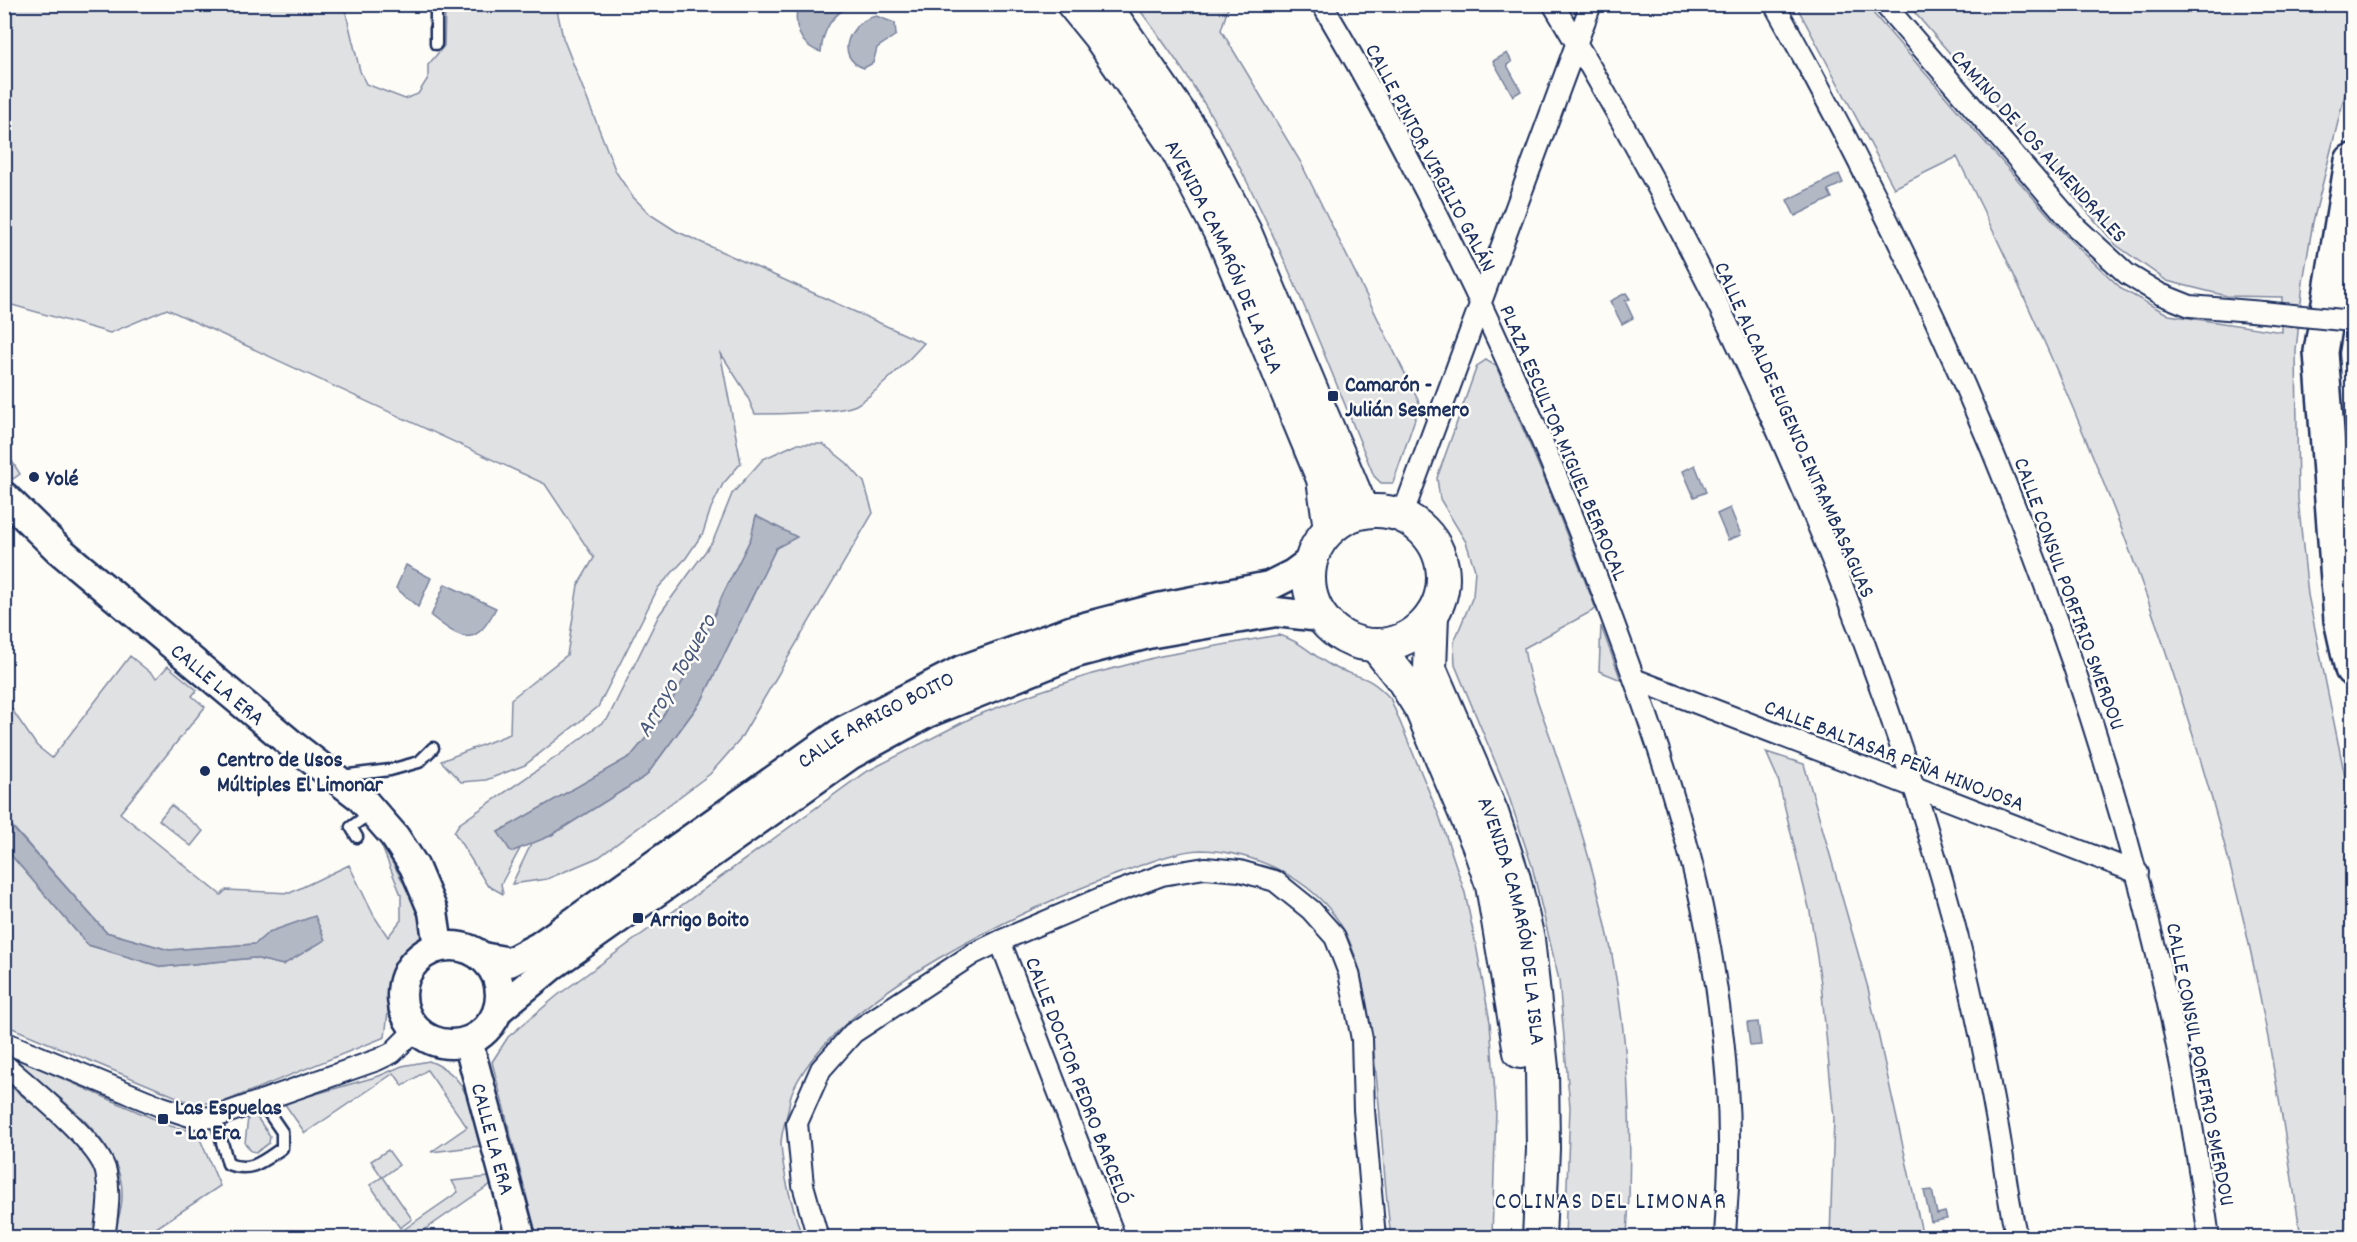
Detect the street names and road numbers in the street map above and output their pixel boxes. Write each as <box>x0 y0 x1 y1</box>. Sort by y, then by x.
street label: CALLE PINTOR VIRGILIO GALÁN <box>1355 39 1502 278</box>
street label: CAMINO DE LOS ALMENDRALES <box>1942 44 2133 251</box>
street label: AVENIDA CAMARÓN DE LA ISLA <box>1155 134 1290 379</box>
street label: CALLE ALCALDE EUGENIO ENTRAMBASAGUAS <box>1704 257 1881 603</box>
street label: PLAZA ESCULTOR MIGUEL BERROCAL <box>1490 301 1634 586</box>
street label: CALLE CONSUL PORFIRIO SMERDOU <box>2004 454 2131 735</box>
street label: CALLE LA ERA <box>162 637 270 735</box>
street label: CALLE ARRIGO BOITO <box>792 665 960 778</box>
street label: CALLE BALTASAR PEÑA HINOJOSA <box>1759 693 2029 821</box>
street label: AVENIDA CAMARÓN DE LA ISLA <box>1468 792 1551 1047</box>
street label: CALLE CONSUL PORFIRIO SMERDOU <box>2156 921 2241 1209</box>
street label: CALLE DOCTOR PEDRO BARCELÓ <box>1015 953 1138 1209</box>
street label: CALLE LA ERA <box>461 1080 521 1199</box>

